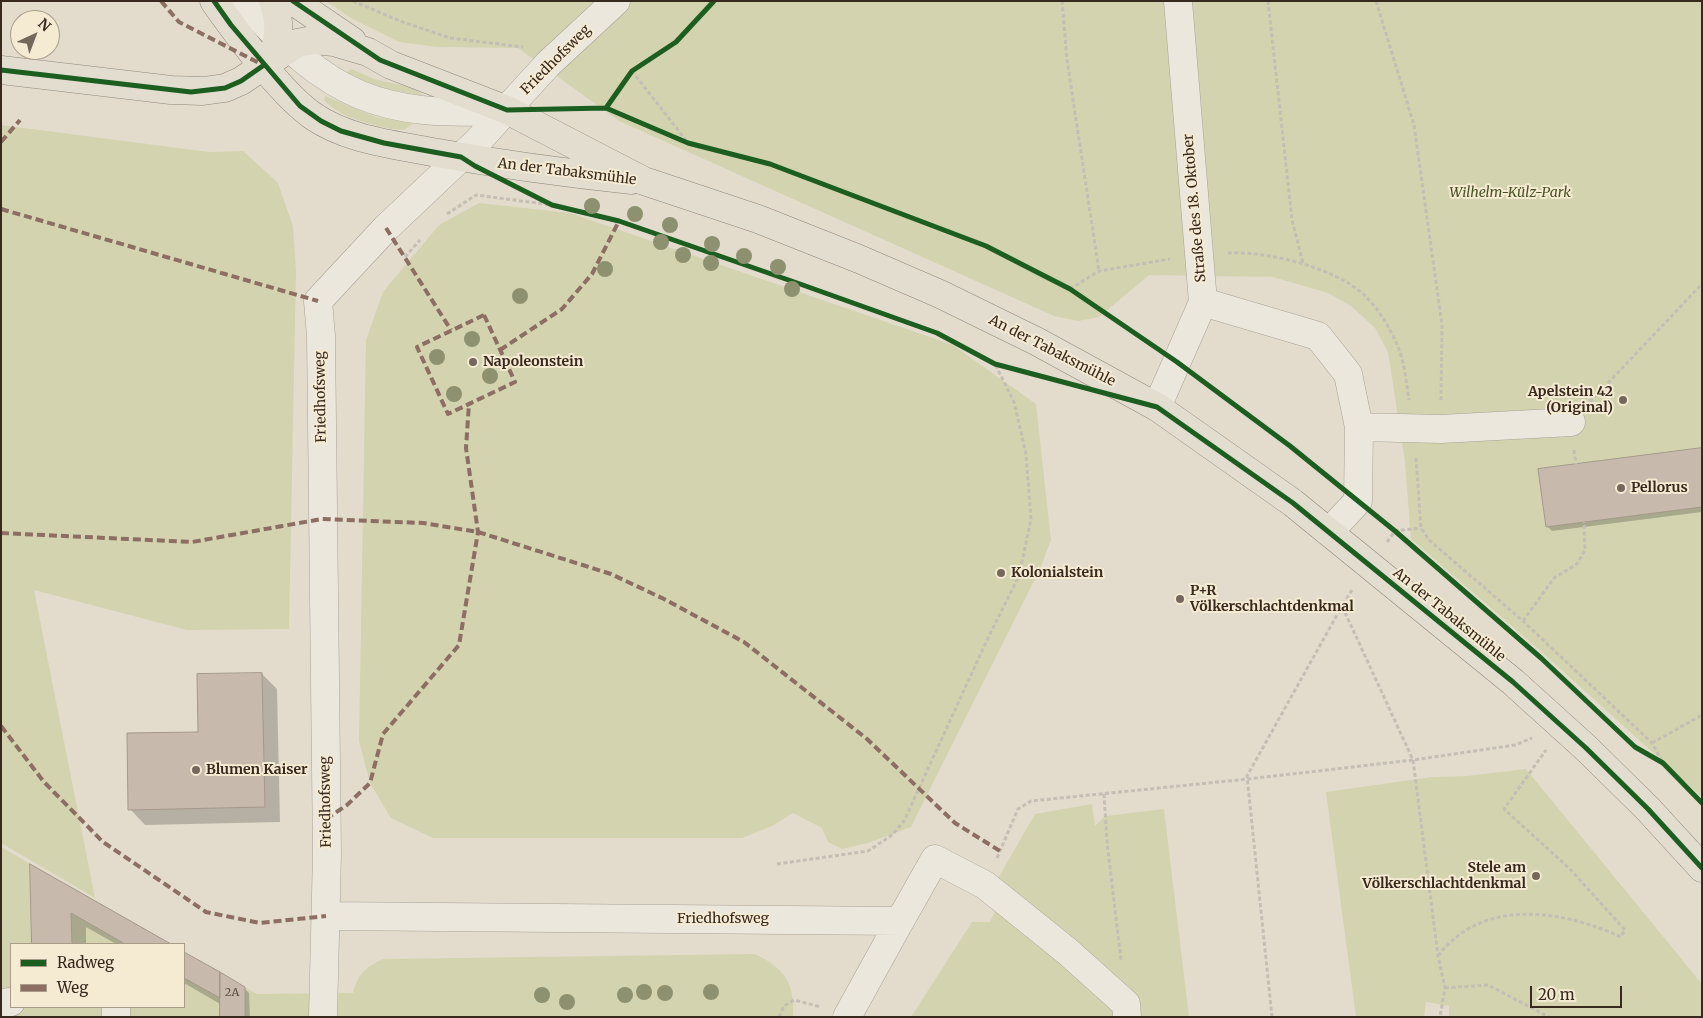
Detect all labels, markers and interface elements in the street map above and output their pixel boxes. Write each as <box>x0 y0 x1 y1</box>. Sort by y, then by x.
north arrow <box>10 10 60 60</box>
text: N <box>34 14 55 35</box>
street label: Friedhofsweg <box>518 22 594 98</box>
street label: Straße des 18. Oktober <box>1180 133 1210 283</box>
street label: An der Tabaksmühle <box>497 155 637 189</box>
park label: Wilhelm-Külz-Park <box>1449 185 1571 201</box>
street label: An der Tabaksmühle <box>986 312 1118 390</box>
street label: Friedhofsweg <box>312 351 330 443</box>
place label: Napoleonstein <box>483 354 583 370</box>
marker: Napoleonstein <box>467 356 479 368</box>
place label: Apelstein 42 (Original) <box>1528 384 1613 417</box>
marker: Apelstein 42 (Original) <box>1617 394 1629 406</box>
place label: Pellorus <box>1631 480 1688 496</box>
marker: Pellorus <box>1615 482 1627 494</box>
place label: Kolonialstein <box>1011 565 1103 581</box>
street label: An der Tabaksmühle <box>1389 565 1509 665</box>
marker: Kolonialstein <box>995 567 1007 579</box>
place label: P+R Völkerschlachtdenkmal <box>1190 583 1354 616</box>
marker: P+R Völkerschlachtdenkmal <box>1174 593 1186 605</box>
street label: Friedhofsweg <box>317 756 335 848</box>
place label: Blumen Kaiser <box>206 762 308 778</box>
marker: Blumen Kaiser <box>190 764 202 776</box>
place label: Stele am Völkerschlachtdenkmal <box>1362 860 1526 892</box>
marker: Stele am Völkerschlachtdenkmal <box>1530 870 1542 882</box>
street label: Friedhofsweg <box>677 911 769 927</box>
legend <box>10 943 185 1008</box>
text: Radweg <box>57 953 114 972</box>
scale bar <box>1533 976 1626 1008</box>
text: Weg <box>57 978 88 997</box>
text: 20 m <box>1538 985 1575 1004</box>
house number: 2A <box>225 986 239 1000</box>

